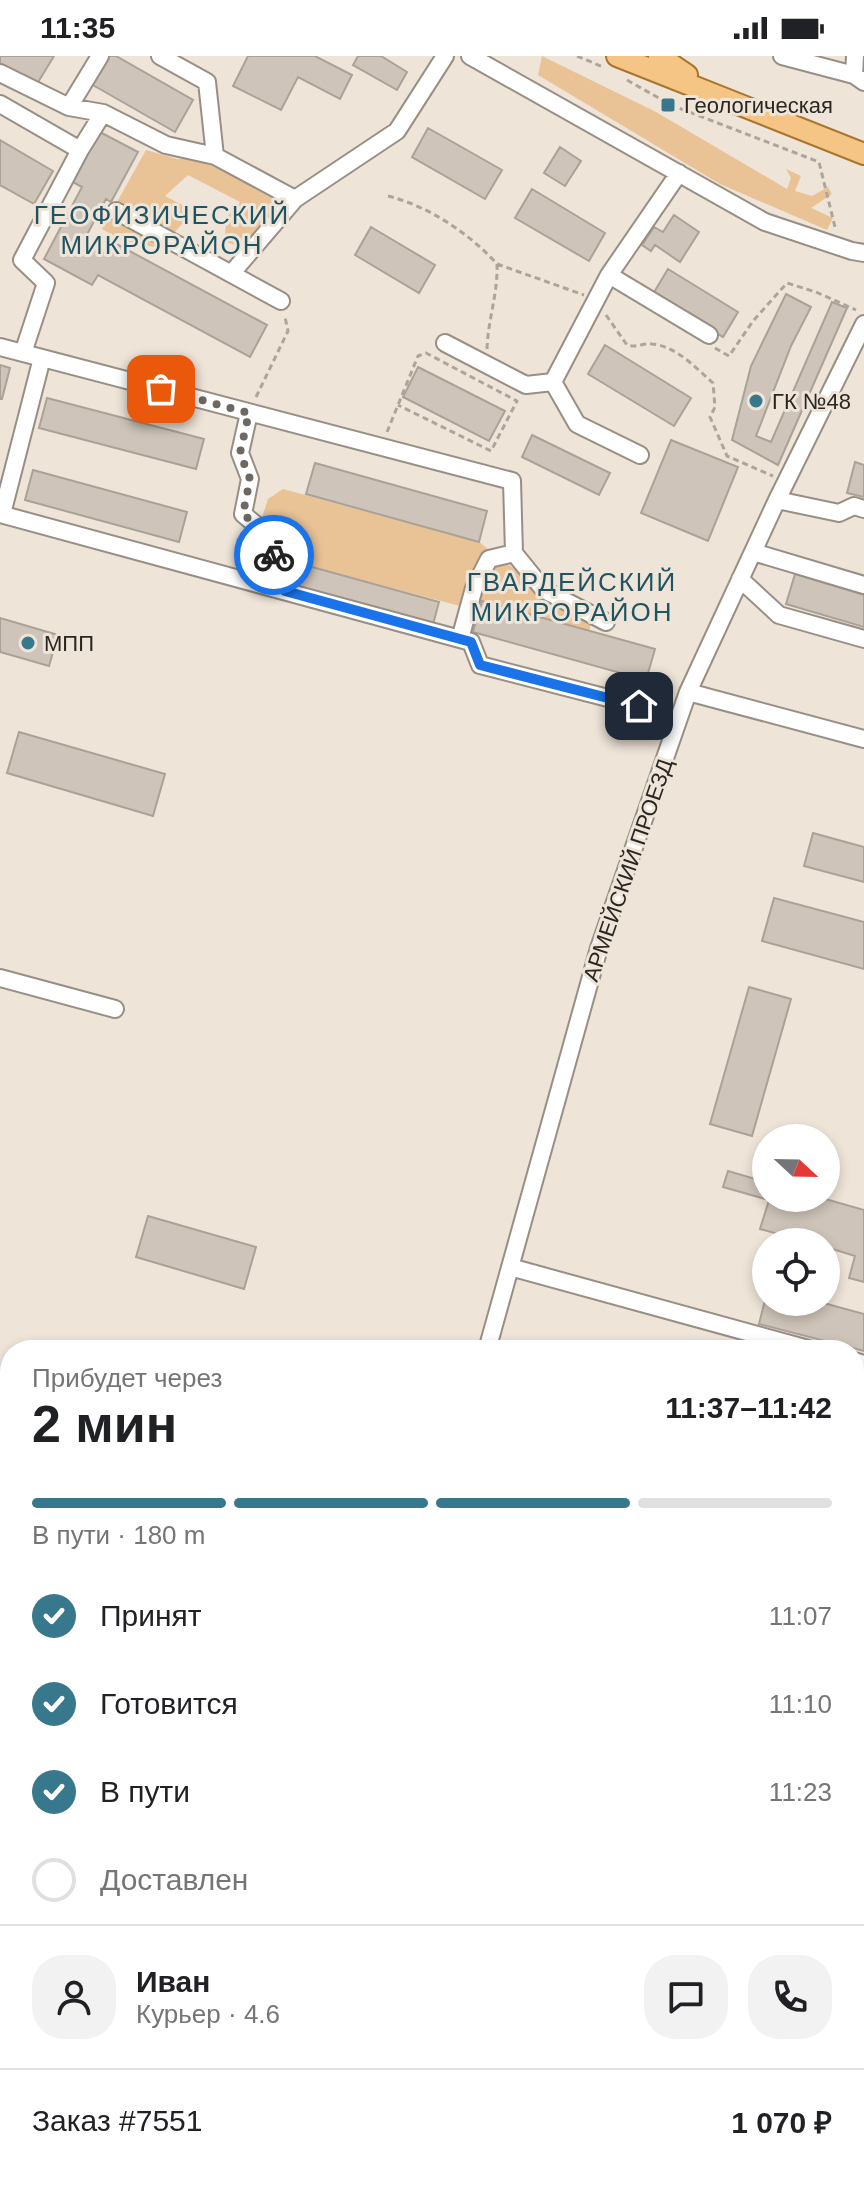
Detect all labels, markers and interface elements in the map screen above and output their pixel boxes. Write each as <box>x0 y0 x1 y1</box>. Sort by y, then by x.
text: 11:35 <box>40 11 115 44</box>
place label: Геологическая <box>684 93 833 118</box>
marker: Геологическая <box>659 96 677 114</box>
district label: ГЕОФИЗИЧЕСКИЙ МИКРОРАЙОН <box>34 200 290 260</box>
pin <box>127 355 195 423</box>
icon: bag <box>139 367 183 411</box>
place label: ГК №48 <box>772 389 851 414</box>
marker: ГК №48 <box>747 392 765 410</box>
courier <box>234 515 314 595</box>
icon: bike <box>252 533 296 577</box>
district label: ГВАРДЕЙСКИЙ МИКРОРАЙОН <box>467 567 677 627</box>
place label: МПП <box>44 631 94 656</box>
marker: МПП <box>19 634 37 652</box>
pin <box>605 672 673 740</box>
icon: home <box>617 684 661 728</box>
street label: АРМЕЙСКИЙ ПРОЕЗД <box>578 755 678 985</box>
north arrow <box>752 1124 840 1212</box>
map controls <box>752 1124 840 1316</box>
button: locate <box>752 1228 840 1316</box>
text: Прибудет через <box>32 1363 222 1393</box>
text: 11:37–11:42 <box>665 1391 832 1424</box>
text: 2 мин <box>32 1395 177 1453</box>
text: В пути · 180 m <box>32 1520 205 1550</box>
icon: check <box>32 1594 76 1638</box>
text: Принят <box>100 1599 202 1632</box>
text: 11:07 <box>769 1601 832 1631</box>
icon: check <box>32 1682 76 1726</box>
text: Готовится <box>100 1687 238 1720</box>
text: 11:10 <box>769 1689 832 1719</box>
icon: check <box>32 1770 76 1814</box>
text: В пути <box>100 1775 190 1808</box>
text: 11:23 <box>769 1777 832 1807</box>
text: Доставлен <box>100 1863 248 1896</box>
button: person <box>32 1955 116 2039</box>
button: chat <box>644 1955 728 2039</box>
button: phone <box>748 1955 832 2039</box>
text: Иван <box>136 1965 210 1998</box>
text: Курьер · 4.6 <box>136 1999 280 2029</box>
text: Заказ #7551 <box>32 2104 202 2137</box>
text: 1 070 ₽ <box>731 2106 832 2139</box>

